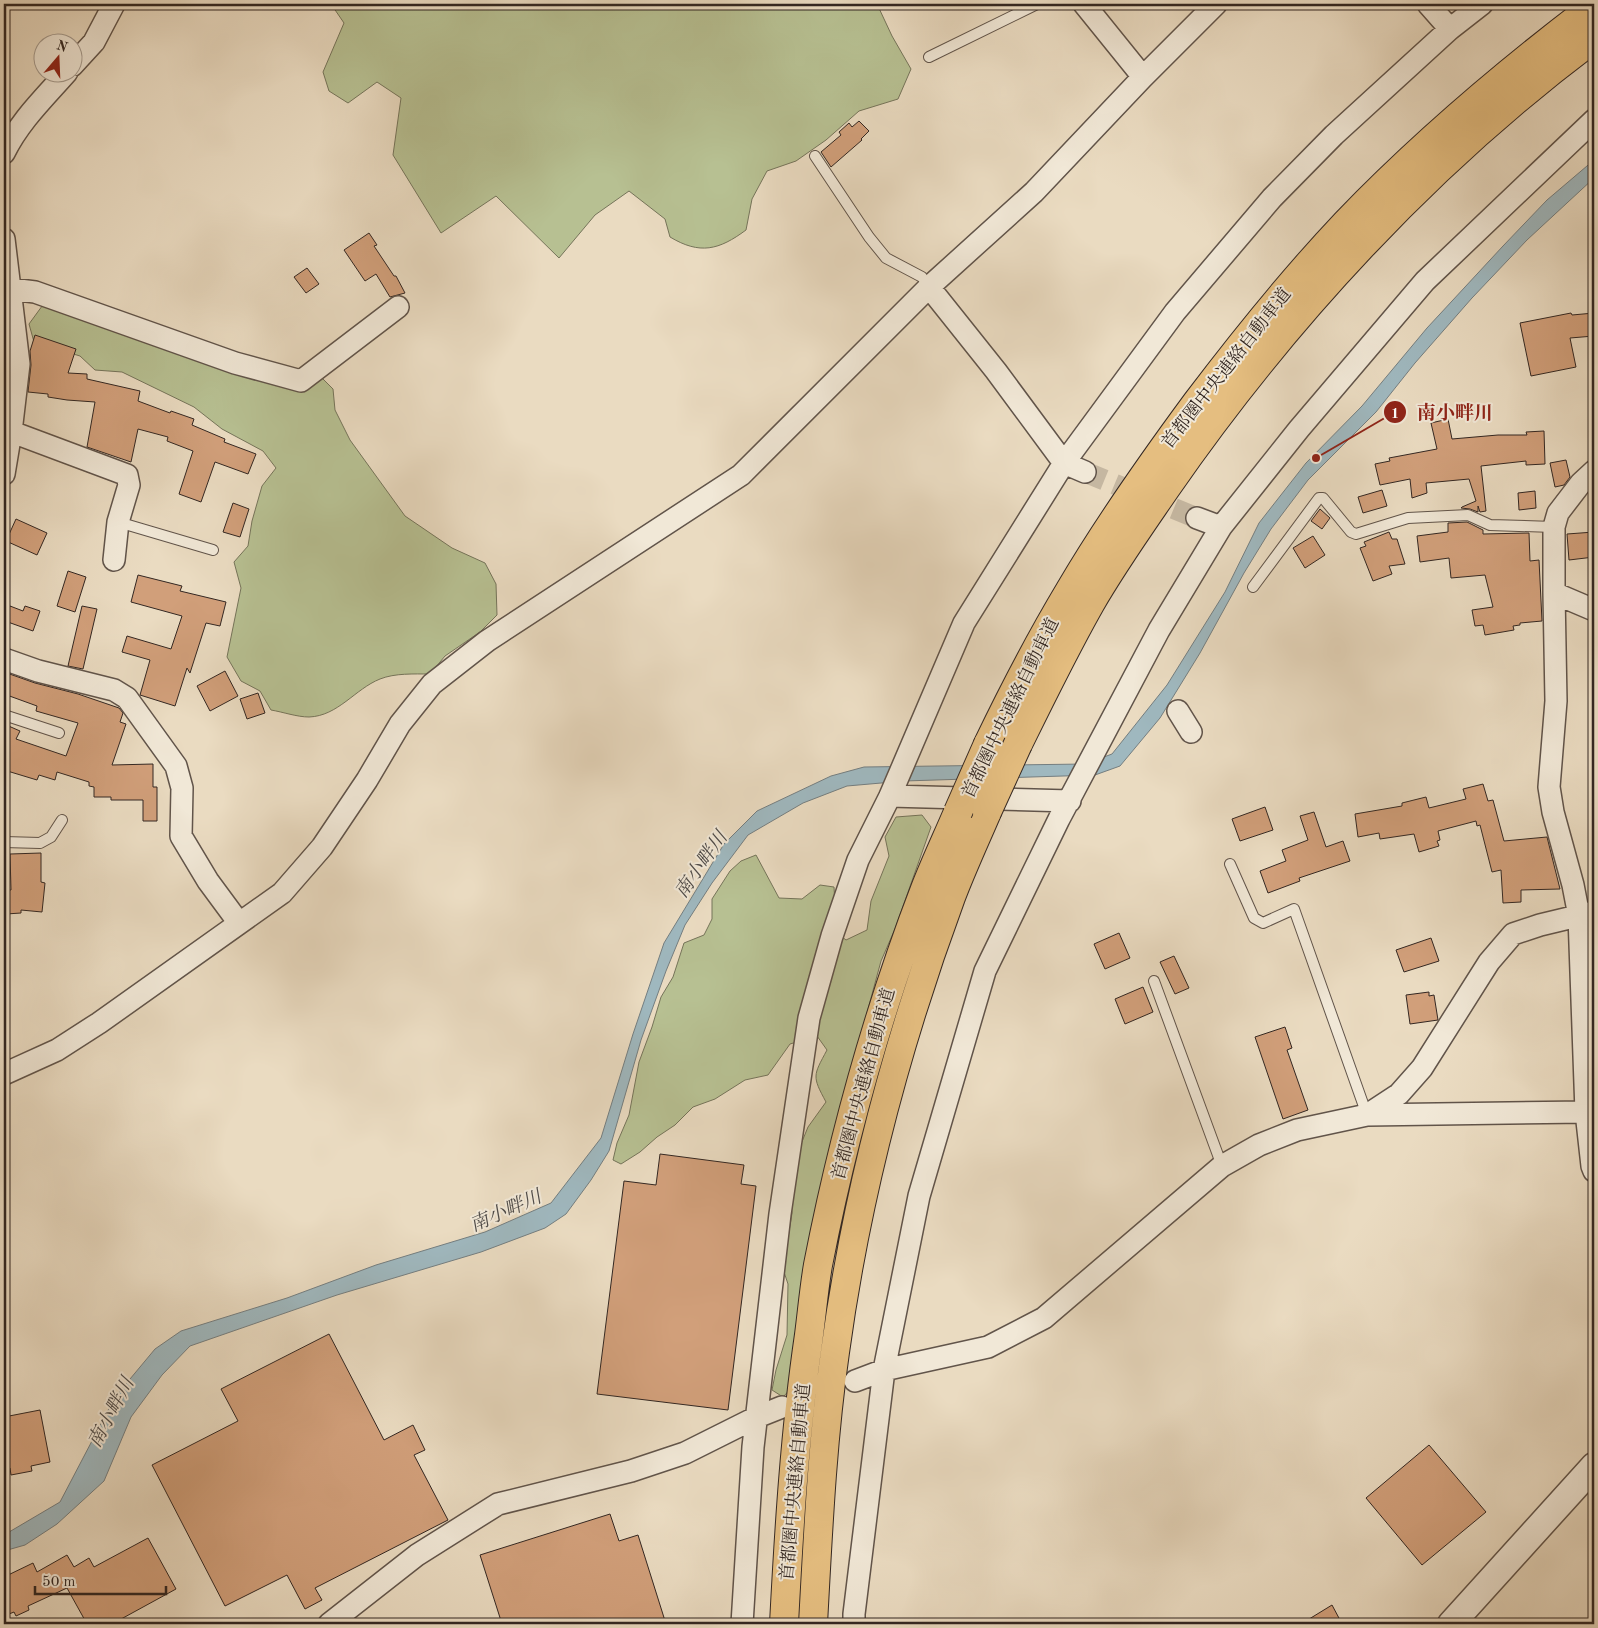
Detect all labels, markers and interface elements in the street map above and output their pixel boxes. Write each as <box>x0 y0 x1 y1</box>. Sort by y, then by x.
north arrow <box>32 32 82 82</box>
text: N <box>55 38 70 55</box>
street label: 首都圏中央連絡自動車道 <box>1157 284 1295 452</box>
callout: 南小畔川 <box>1382 395 1503 429</box>
text: 南小畔川 <box>1417 402 1493 424</box>
text: 1 <box>1391 407 1399 422</box>
street label: 首都圏中央連絡自動車道 <box>958 615 1062 801</box>
water label: 南小畔川 <box>671 826 733 902</box>
street label: 首都圏中央連絡自動車道 <box>828 986 898 1182</box>
water label: 南小畔川 <box>467 1186 546 1236</box>
water label: 南小畔川 <box>84 1372 139 1451</box>
street label: 首都圏中央連絡自動車道 <box>776 1383 814 1581</box>
scale bar <box>35 1563 166 1595</box>
text: 50 m <box>42 1575 76 1590</box>

